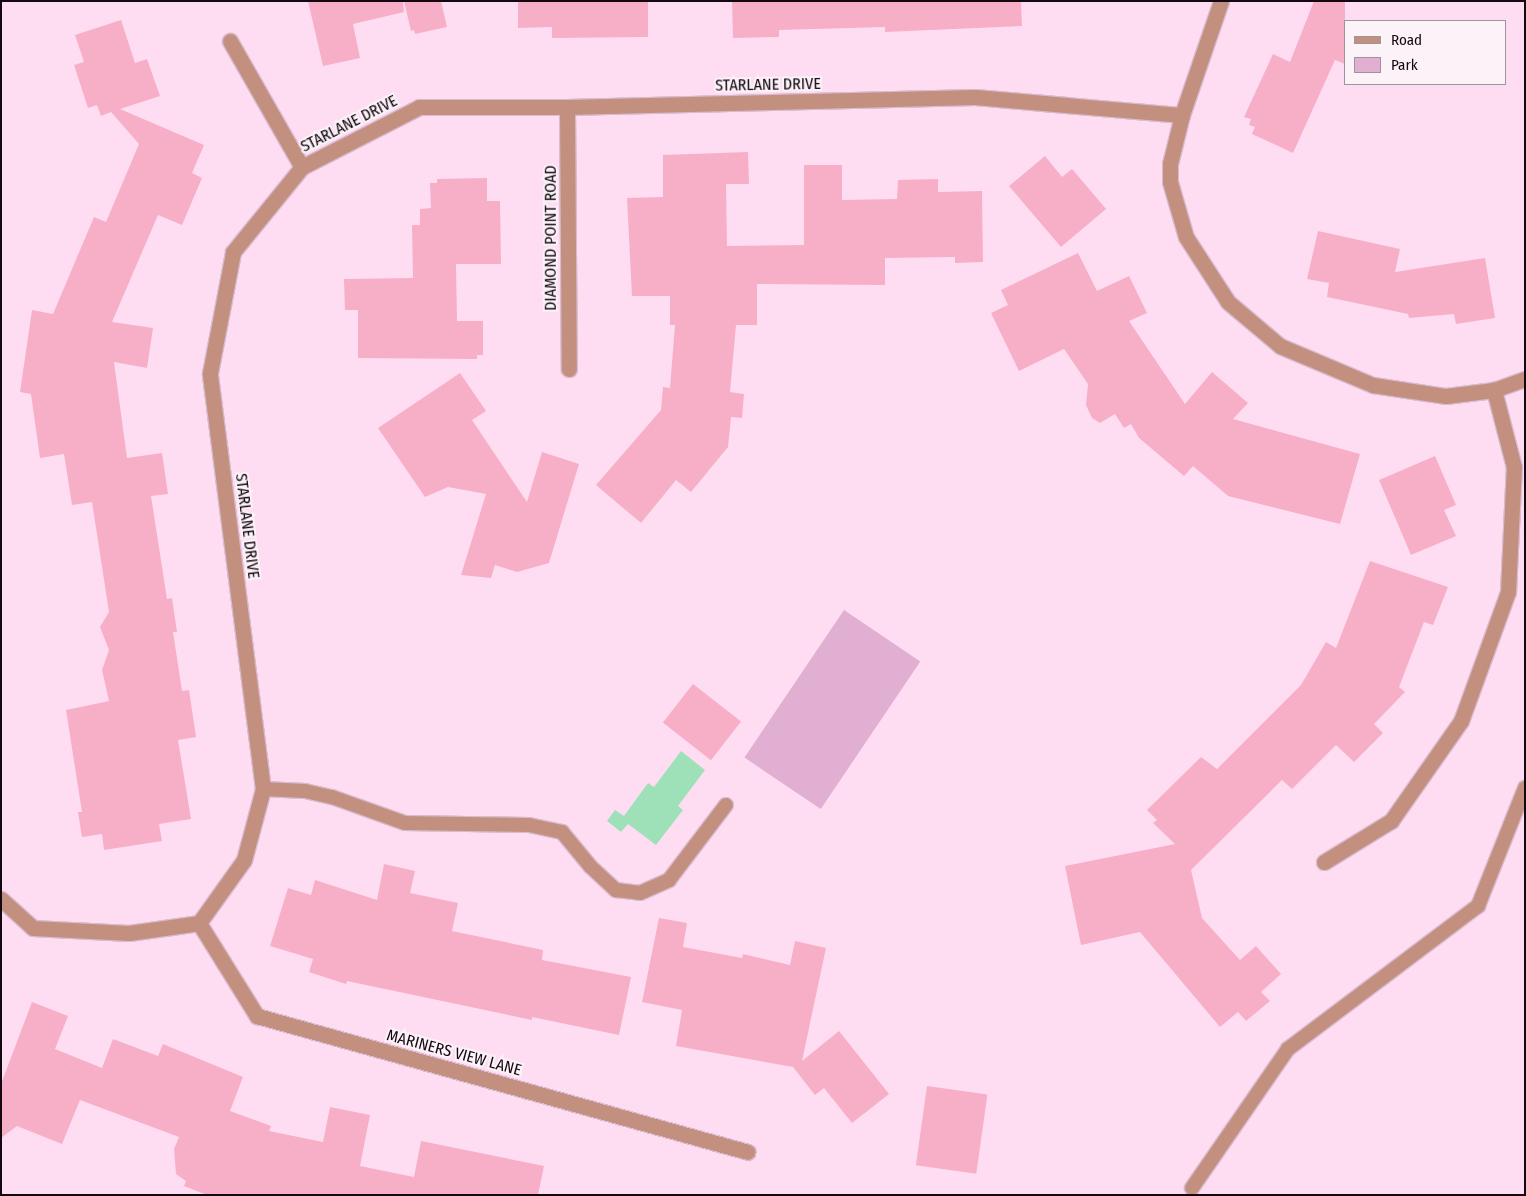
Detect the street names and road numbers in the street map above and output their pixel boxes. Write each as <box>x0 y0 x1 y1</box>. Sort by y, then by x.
street label: STARLANE DRIVE <box>715 74 821 96</box>
street label: STARLANE DRIVE <box>298 91 400 157</box>
street label: DIAMOND POINT ROAD <box>541 165 561 311</box>
street label: STARLANE DRIVE <box>231 472 263 580</box>
street label: MARINERS VIEW LANE <box>385 1026 523 1080</box>

